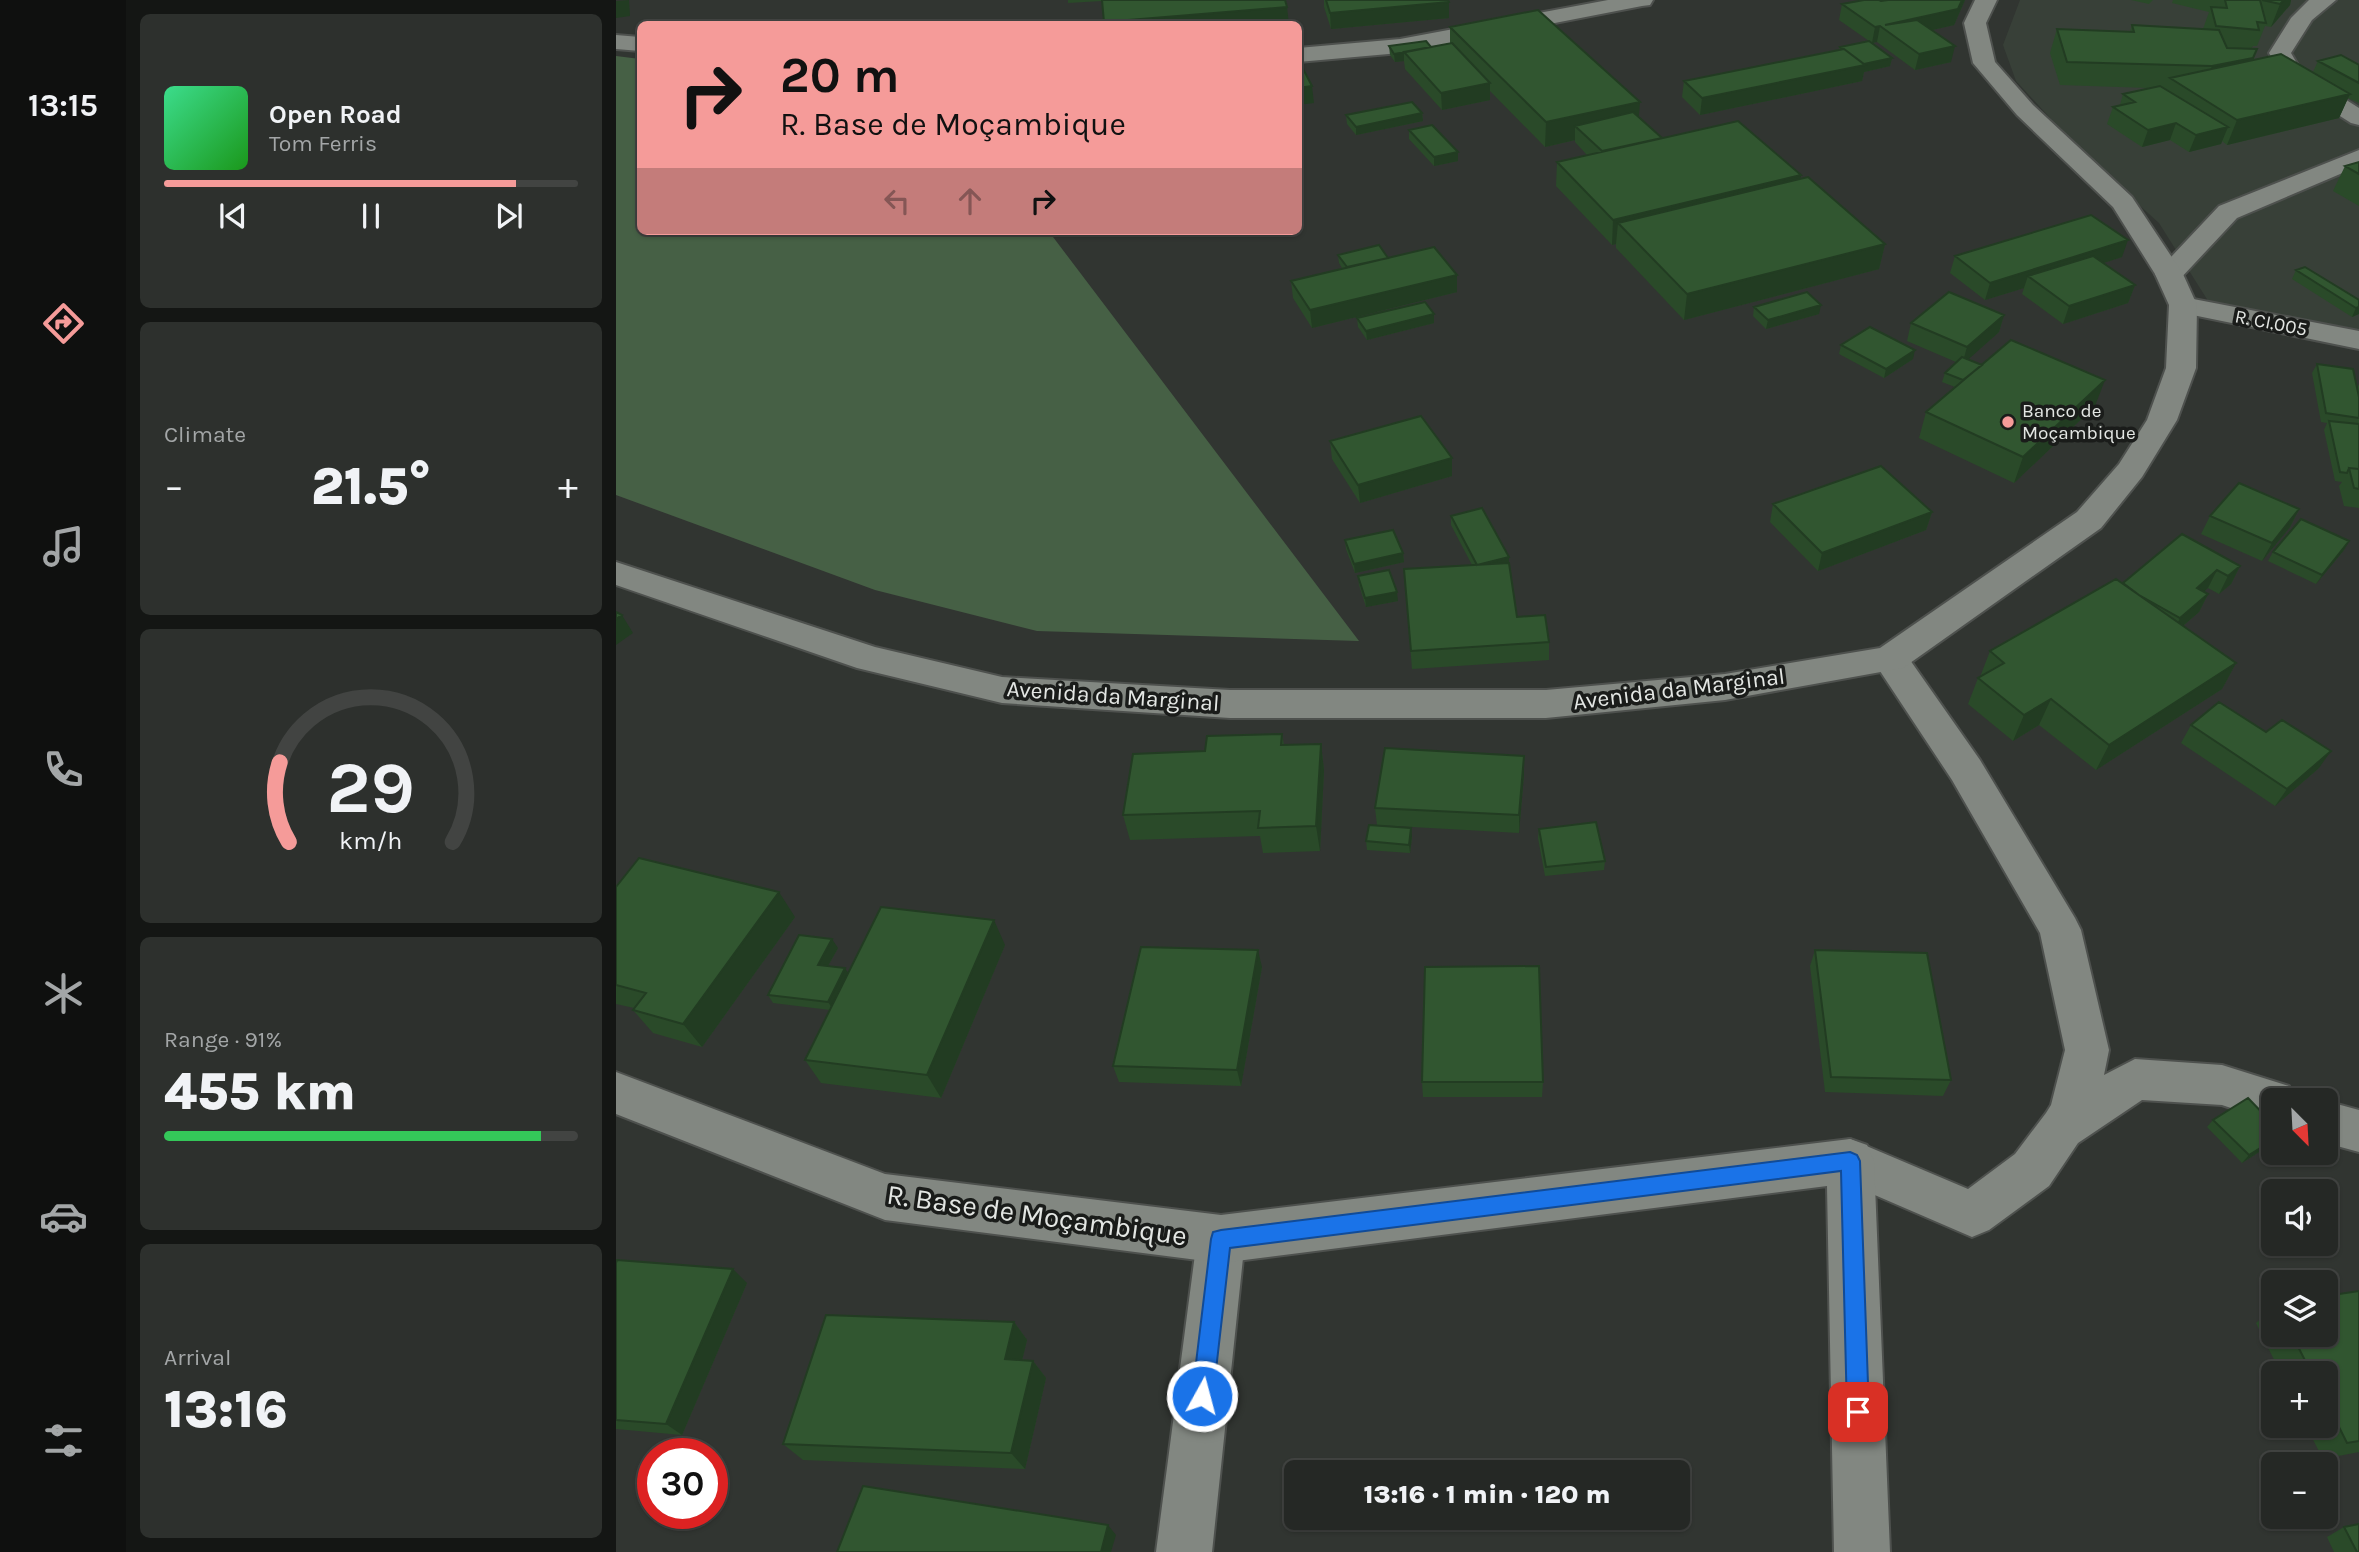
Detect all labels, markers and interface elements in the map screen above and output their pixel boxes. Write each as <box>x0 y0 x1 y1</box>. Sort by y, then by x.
text: 20 m <box>780 47 900 104</box>
icon: right <box>665 49 756 140</box>
text: 13:15 <box>28 87 98 124</box>
text: Open Road <box>269 99 402 130</box>
text: R. Base de Moçambique <box>780 106 1126 143</box>
text: Tom Ferris <box>269 130 377 157</box>
icon: left <box>878 182 916 220</box>
icon: ahead <box>951 182 989 220</box>
icon: right <box>1024 182 1062 220</box>
icon: previous <box>214 197 252 235</box>
icon: pause <box>352 197 390 235</box>
icon: next <box>490 197 528 235</box>
icon: directions <box>39 299 88 348</box>
street label: R. CI.005 <box>2233 305 2309 341</box>
place label: Banco de Moçambique <box>2022 400 2136 444</box>
marker: Banco de Moçambique <box>2000 414 2016 430</box>
text: Climate <box>164 421 246 448</box>
text: 21.5° <box>311 456 431 517</box>
text: − <box>164 464 184 509</box>
text: + <box>558 464 578 509</box>
icon: music <box>39 522 88 571</box>
street label: Avenida da Marginal <box>1572 663 1786 715</box>
street label: Avenida da Marginal <box>1006 675 1220 717</box>
icon: phone <box>39 745 88 794</box>
text: 29 <box>327 745 415 830</box>
text: km/h <box>339 826 403 855</box>
icon: climate <box>39 969 88 1018</box>
text: Range · 91% <box>164 1026 282 1053</box>
text: 455 km <box>164 1061 356 1122</box>
north arrow <box>2261 1088 2338 1166</box>
map controls <box>2261 1088 2338 1529</box>
street label: R. Base de Moçambique <box>885 1178 1189 1252</box>
button: sound <box>2261 1179 2338 1256</box>
icon: car <box>39 1192 88 1241</box>
button: layers <box>2261 1270 2338 1347</box>
text: Arrival <box>164 1344 231 1371</box>
position arrow <box>1165 1359 1239 1433</box>
button: + <box>2261 1361 2338 1438</box>
text: 13:16 <box>164 1379 288 1440</box>
pin <box>1828 1382 1888 1442</box>
icon: arrive <box>1839 1393 1877 1431</box>
icon: filters <box>39 1416 88 1465</box>
speed limit sign: 30 <box>637 1438 728 1529</box>
button: − <box>2261 1452 2338 1529</box>
text: 13:16 · 1 min · 120 m <box>1363 1479 1611 1510</box>

